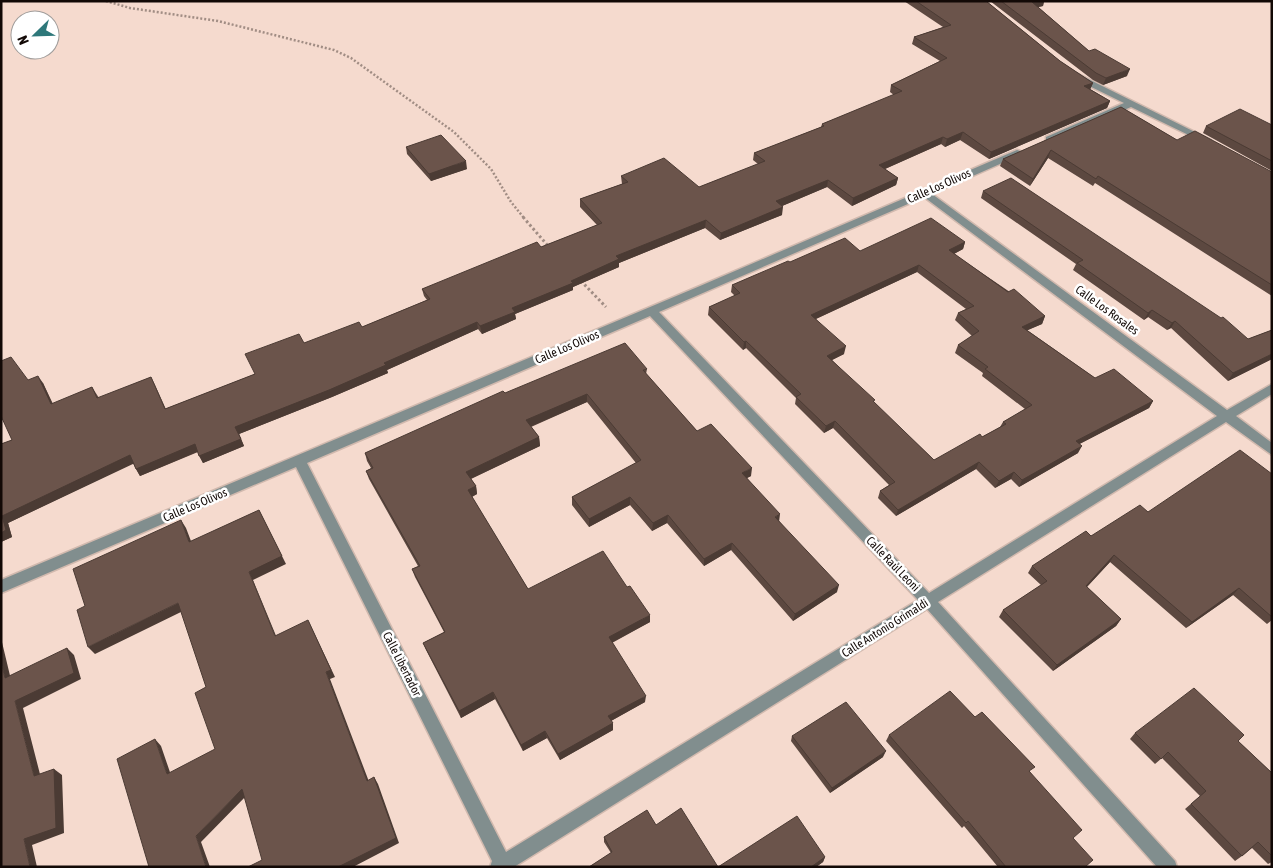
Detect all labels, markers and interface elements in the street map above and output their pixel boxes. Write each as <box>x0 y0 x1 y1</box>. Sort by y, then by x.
north arrow <box>10 10 60 60</box>
text: N <box>14 33 32 47</box>
street label: Calle Los Olivos <box>905 166 973 206</box>
street label: Calle Los Rosales <box>1073 282 1141 338</box>
street label: Calle Los Olivos <box>533 327 601 367</box>
street label: Calle Los Olivos <box>161 485 229 525</box>
street label: Calle Raúl Leoni <box>863 534 923 594</box>
street label: Calle Antonio Grimaldi <box>839 596 931 660</box>
street label: Calle Libertador <box>380 630 424 699</box>

